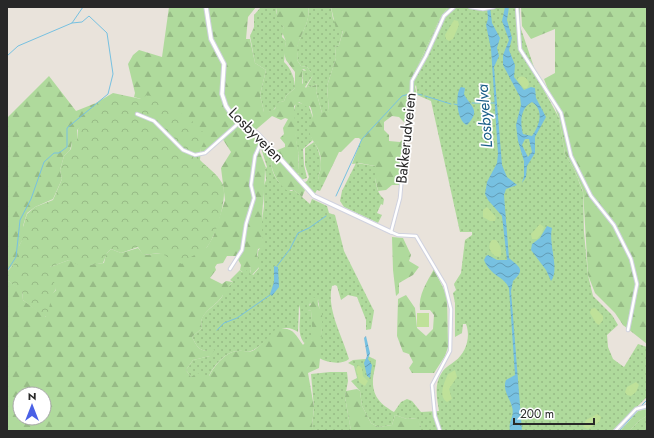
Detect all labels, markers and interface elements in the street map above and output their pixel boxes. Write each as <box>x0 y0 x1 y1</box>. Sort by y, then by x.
water label: Losbyelva <box>471 83 498 149</box>
street label: Bakkerudveien <box>390 91 422 185</box>
street label: Losbyveien <box>223 102 289 168</box>
north arrow <box>12 386 52 426</box>
text: N <box>28 388 36 404</box>
scale bar <box>514 400 594 426</box>
text: 200 m <box>520 405 554 423</box>

